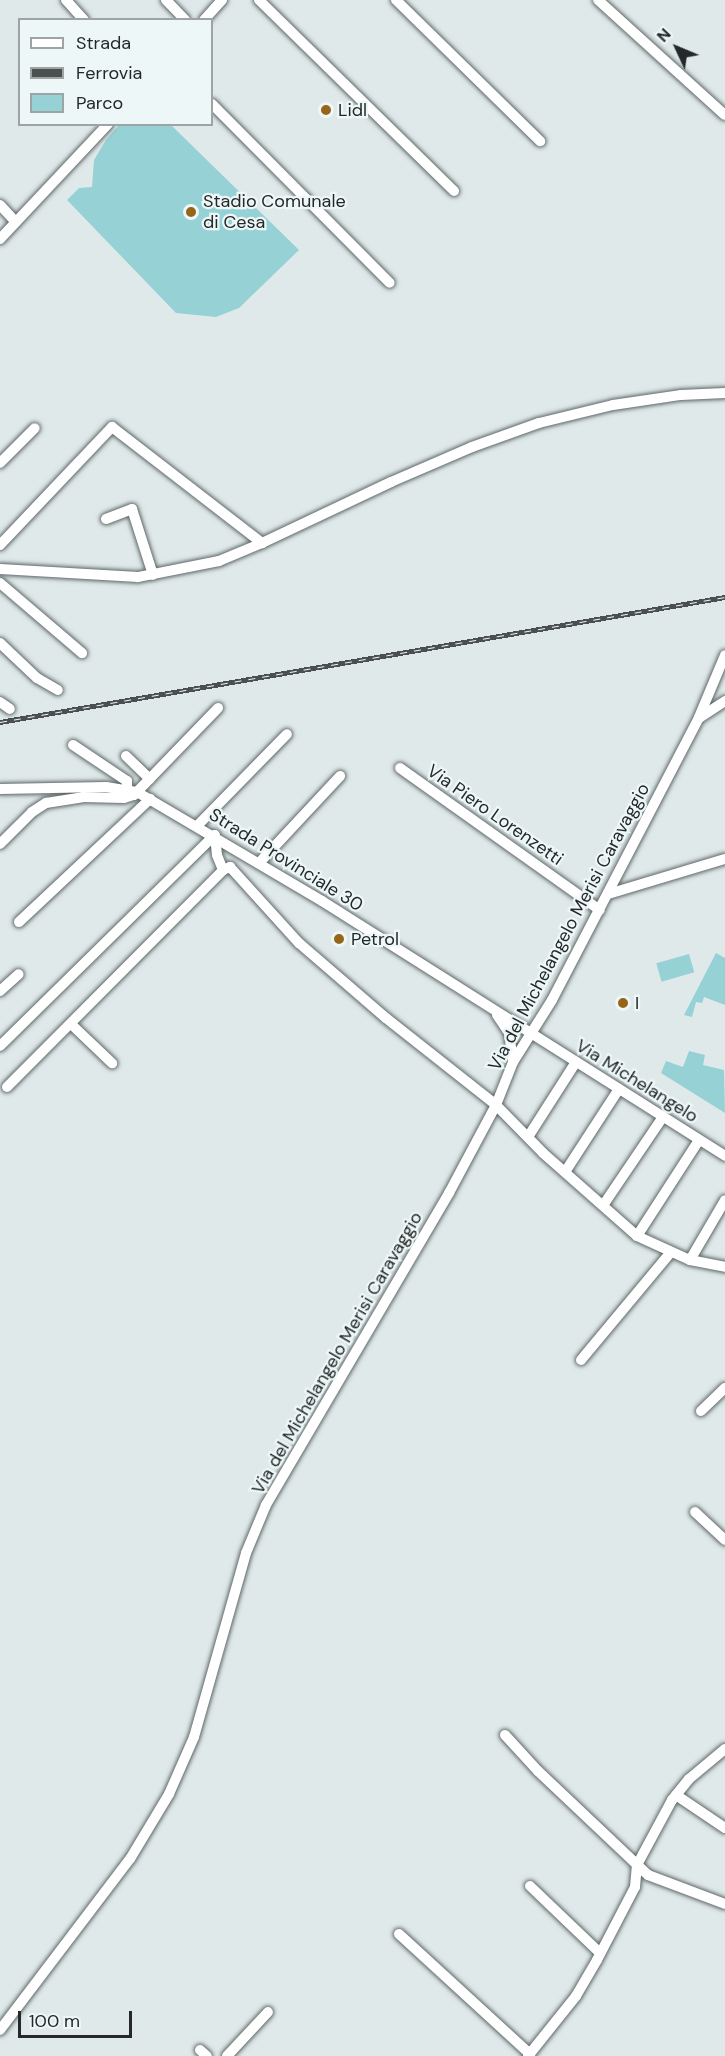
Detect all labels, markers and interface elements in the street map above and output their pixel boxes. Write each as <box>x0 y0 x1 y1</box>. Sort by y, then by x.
legend <box>18 18 213 126</box>
north arrow <box>647 18 707 78</box>
text: N <box>652 24 675 47</box>
text: Strada <box>76 31 131 55</box>
text: Ferrovia <box>76 61 142 85</box>
text: Parco <box>76 91 123 115</box>
place label: Lidl <box>338 99 367 121</box>
marker: Lidl <box>319 103 333 117</box>
place label: Stadio Comunale di Cesa <box>203 191 346 234</box>
marker: Stadio Comunale di Cesa <box>184 205 198 219</box>
street label: Via Piero Lorenzetti <box>423 760 567 870</box>
street label: Via del Michelangelo Merisi Caravaggio <box>484 780 654 1074</box>
street label: Strada Provinciale 30 <box>205 804 367 916</box>
place label: Petrol <box>351 928 399 950</box>
marker: Petrol <box>332 932 346 946</box>
place label: I <box>635 992 639 1014</box>
marker: I <box>616 996 630 1010</box>
street label: Via Michelangelo <box>572 1035 702 1127</box>
street label: Via del Michelangelo Merisi Caravaggio <box>247 1208 427 1498</box>
scale bar <box>21 1999 135 2037</box>
text: 100 m <box>29 2009 80 2033</box>

